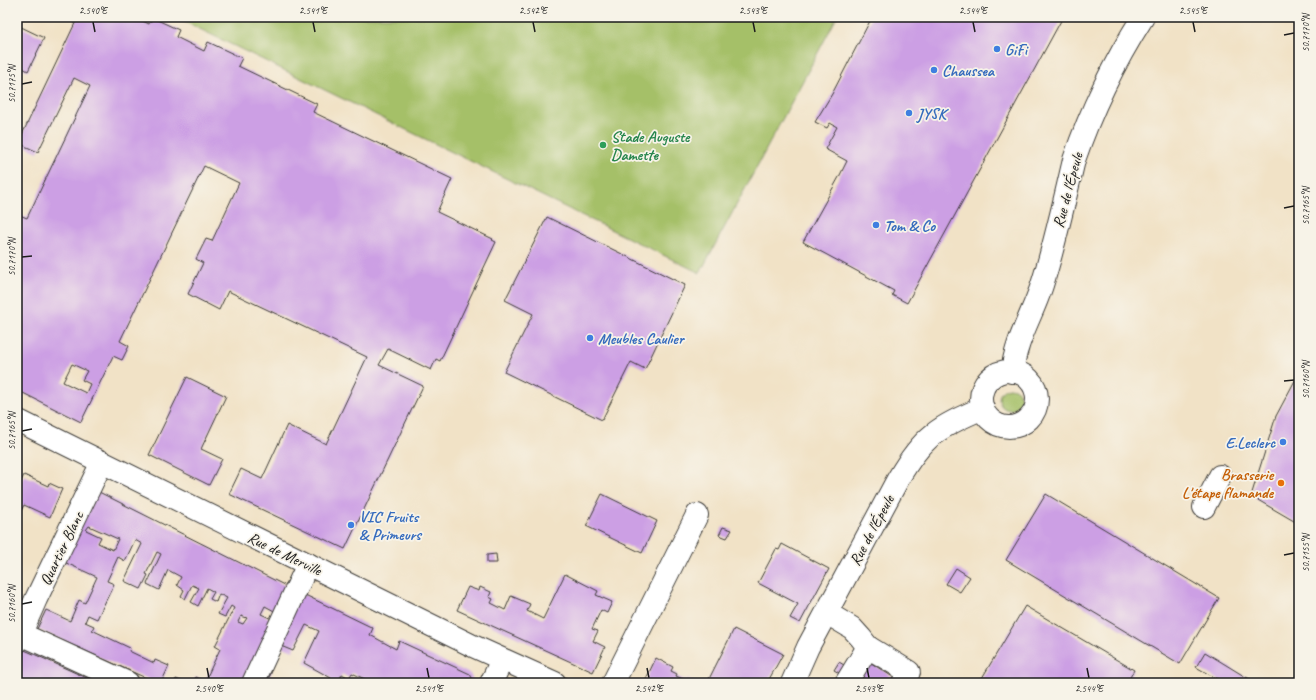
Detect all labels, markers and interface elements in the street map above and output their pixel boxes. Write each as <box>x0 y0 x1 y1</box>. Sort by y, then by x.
text: 2.540°E <box>79 4 109 17</box>
text: 2.541°E <box>299 4 329 17</box>
text: 2.542°E <box>519 4 549 17</box>
text: 2.543°E <box>739 4 769 17</box>
text: 2.544°E <box>959 4 989 17</box>
text: 2.545°E <box>1179 4 1209 17</box>
text: 50.7170°N <box>1299 12 1312 52</box>
place label: GiFi <box>1005 40 1029 60</box>
marker: GiFi <box>992 44 1002 54</box>
place label: Chaussea <box>942 61 996 81</box>
text: 50.7175°N <box>5 63 18 103</box>
marker: Chaussea <box>929 65 939 75</box>
place label: JYSK <box>916 104 950 124</box>
marker: JYSK <box>904 108 914 118</box>
place label: Stade Auguste Damette <box>611 127 691 165</box>
marker: Stade Auguste Damette <box>598 140 608 150</box>
street label: Rue de l'Épeule <box>1048 149 1088 230</box>
text: 50.7165°N <box>1299 185 1312 225</box>
place label: Tom & Co <box>884 216 936 236</box>
marker: Tom & Co <box>871 220 881 230</box>
text: 50.7170°N <box>5 236 18 276</box>
place label: Meubles Caulier <box>598 329 686 349</box>
marker: Meubles Caulier <box>585 333 595 343</box>
text: 50.7160°N <box>1299 359 1312 399</box>
text: 50.7165°N <box>5 410 18 450</box>
place label: E.Leclerc <box>1226 433 1276 453</box>
marker: E.Leclerc <box>1278 437 1288 447</box>
place label: Brasserie L'étape flamande <box>1182 465 1275 503</box>
marker: Brasserie L'étape flamande <box>1276 478 1286 488</box>
street label: Rue de l'Épeule <box>845 490 900 569</box>
street label: Quartier Blanc <box>35 507 89 589</box>
place label: VIC Fruits & Primeurs <box>359 507 422 545</box>
marker: VIC Fruits & Primeurs <box>346 520 356 530</box>
street label: Rue de Merville <box>244 527 326 581</box>
text: 50.7155°N <box>1299 532 1312 572</box>
text: 50.7160°N <box>5 583 18 623</box>
text: 2.540°E <box>195 682 225 695</box>
text: 2.541°E <box>415 682 445 695</box>
text: 2.542°E <box>635 682 665 695</box>
text: 2.543°E <box>855 682 885 695</box>
text: 2.544°E <box>1075 682 1105 695</box>

